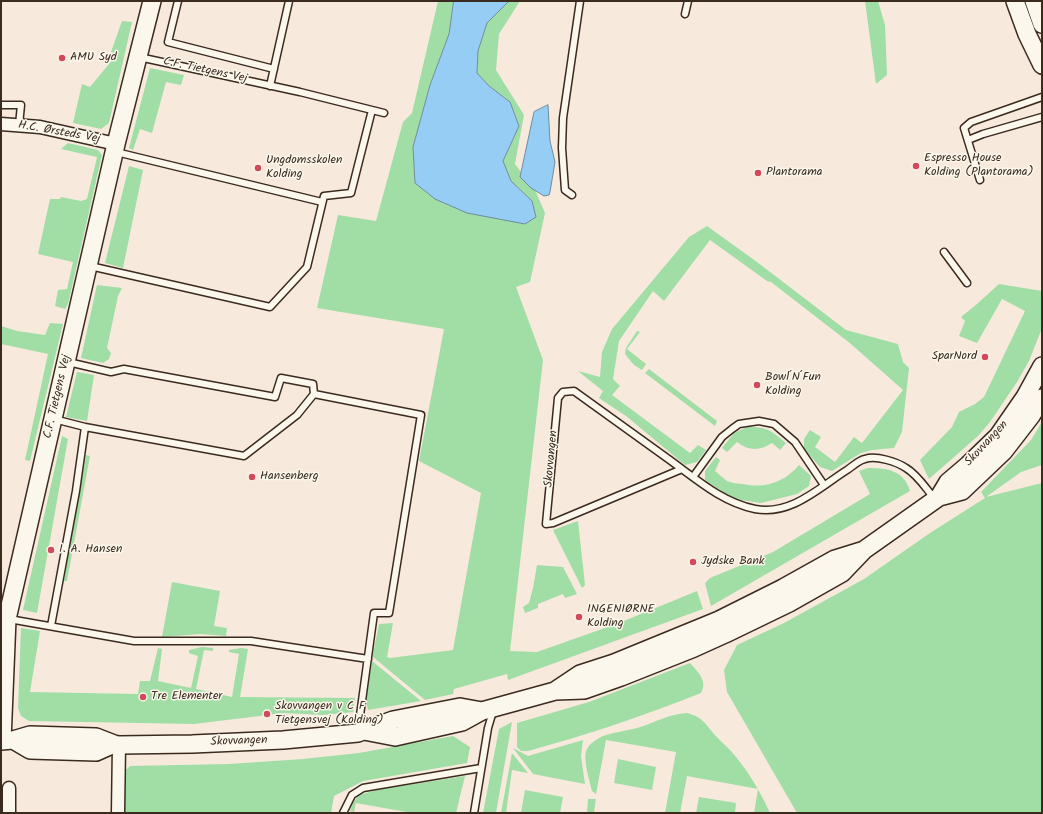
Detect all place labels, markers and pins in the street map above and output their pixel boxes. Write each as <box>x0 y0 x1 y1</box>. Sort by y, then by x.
place label: AMU Syd <box>70 51 117 65</box>
marker: AMU Syd <box>57 53 67 63</box>
place label: Espresso House Kolding (Plantorama) <box>924 152 1033 180</box>
place label: Ungdomsskolen Kolding <box>266 154 342 182</box>
marker: Espresso House Kolding (Plantorama) <box>911 161 921 171</box>
marker: Ungdomsskolen Kolding <box>253 163 263 173</box>
place label: Plantorama <box>766 166 822 180</box>
marker: Plantorama <box>753 168 763 178</box>
place label: SparNord <box>932 350 977 364</box>
marker: SparNord <box>980 352 990 362</box>
place label: Bowl´N´Fun Kolding <box>765 371 821 399</box>
marker: Bowl´N´Fun Kolding <box>752 380 762 390</box>
place label: Hansenberg <box>260 470 318 484</box>
marker: Hansenberg <box>247 472 257 482</box>
place label: I. A. Hansen <box>59 543 122 557</box>
marker: I. A. Hansen <box>46 545 56 555</box>
place label: Jydske Bank <box>701 555 764 569</box>
marker: Jydske Bank <box>688 557 698 567</box>
place label: INGENIØRNE Kolding <box>587 603 655 631</box>
marker: INGENIØRNE Kolding <box>574 612 584 622</box>
place label: Tre Elementer <box>151 690 222 704</box>
marker: Tre Elementer <box>138 692 148 702</box>
place label: Skovvangen v C F Tietgensvej (Kolding) <box>275 700 384 728</box>
marker: Skovvangen v C F Tietgensvej (Kolding) <box>262 709 272 719</box>

